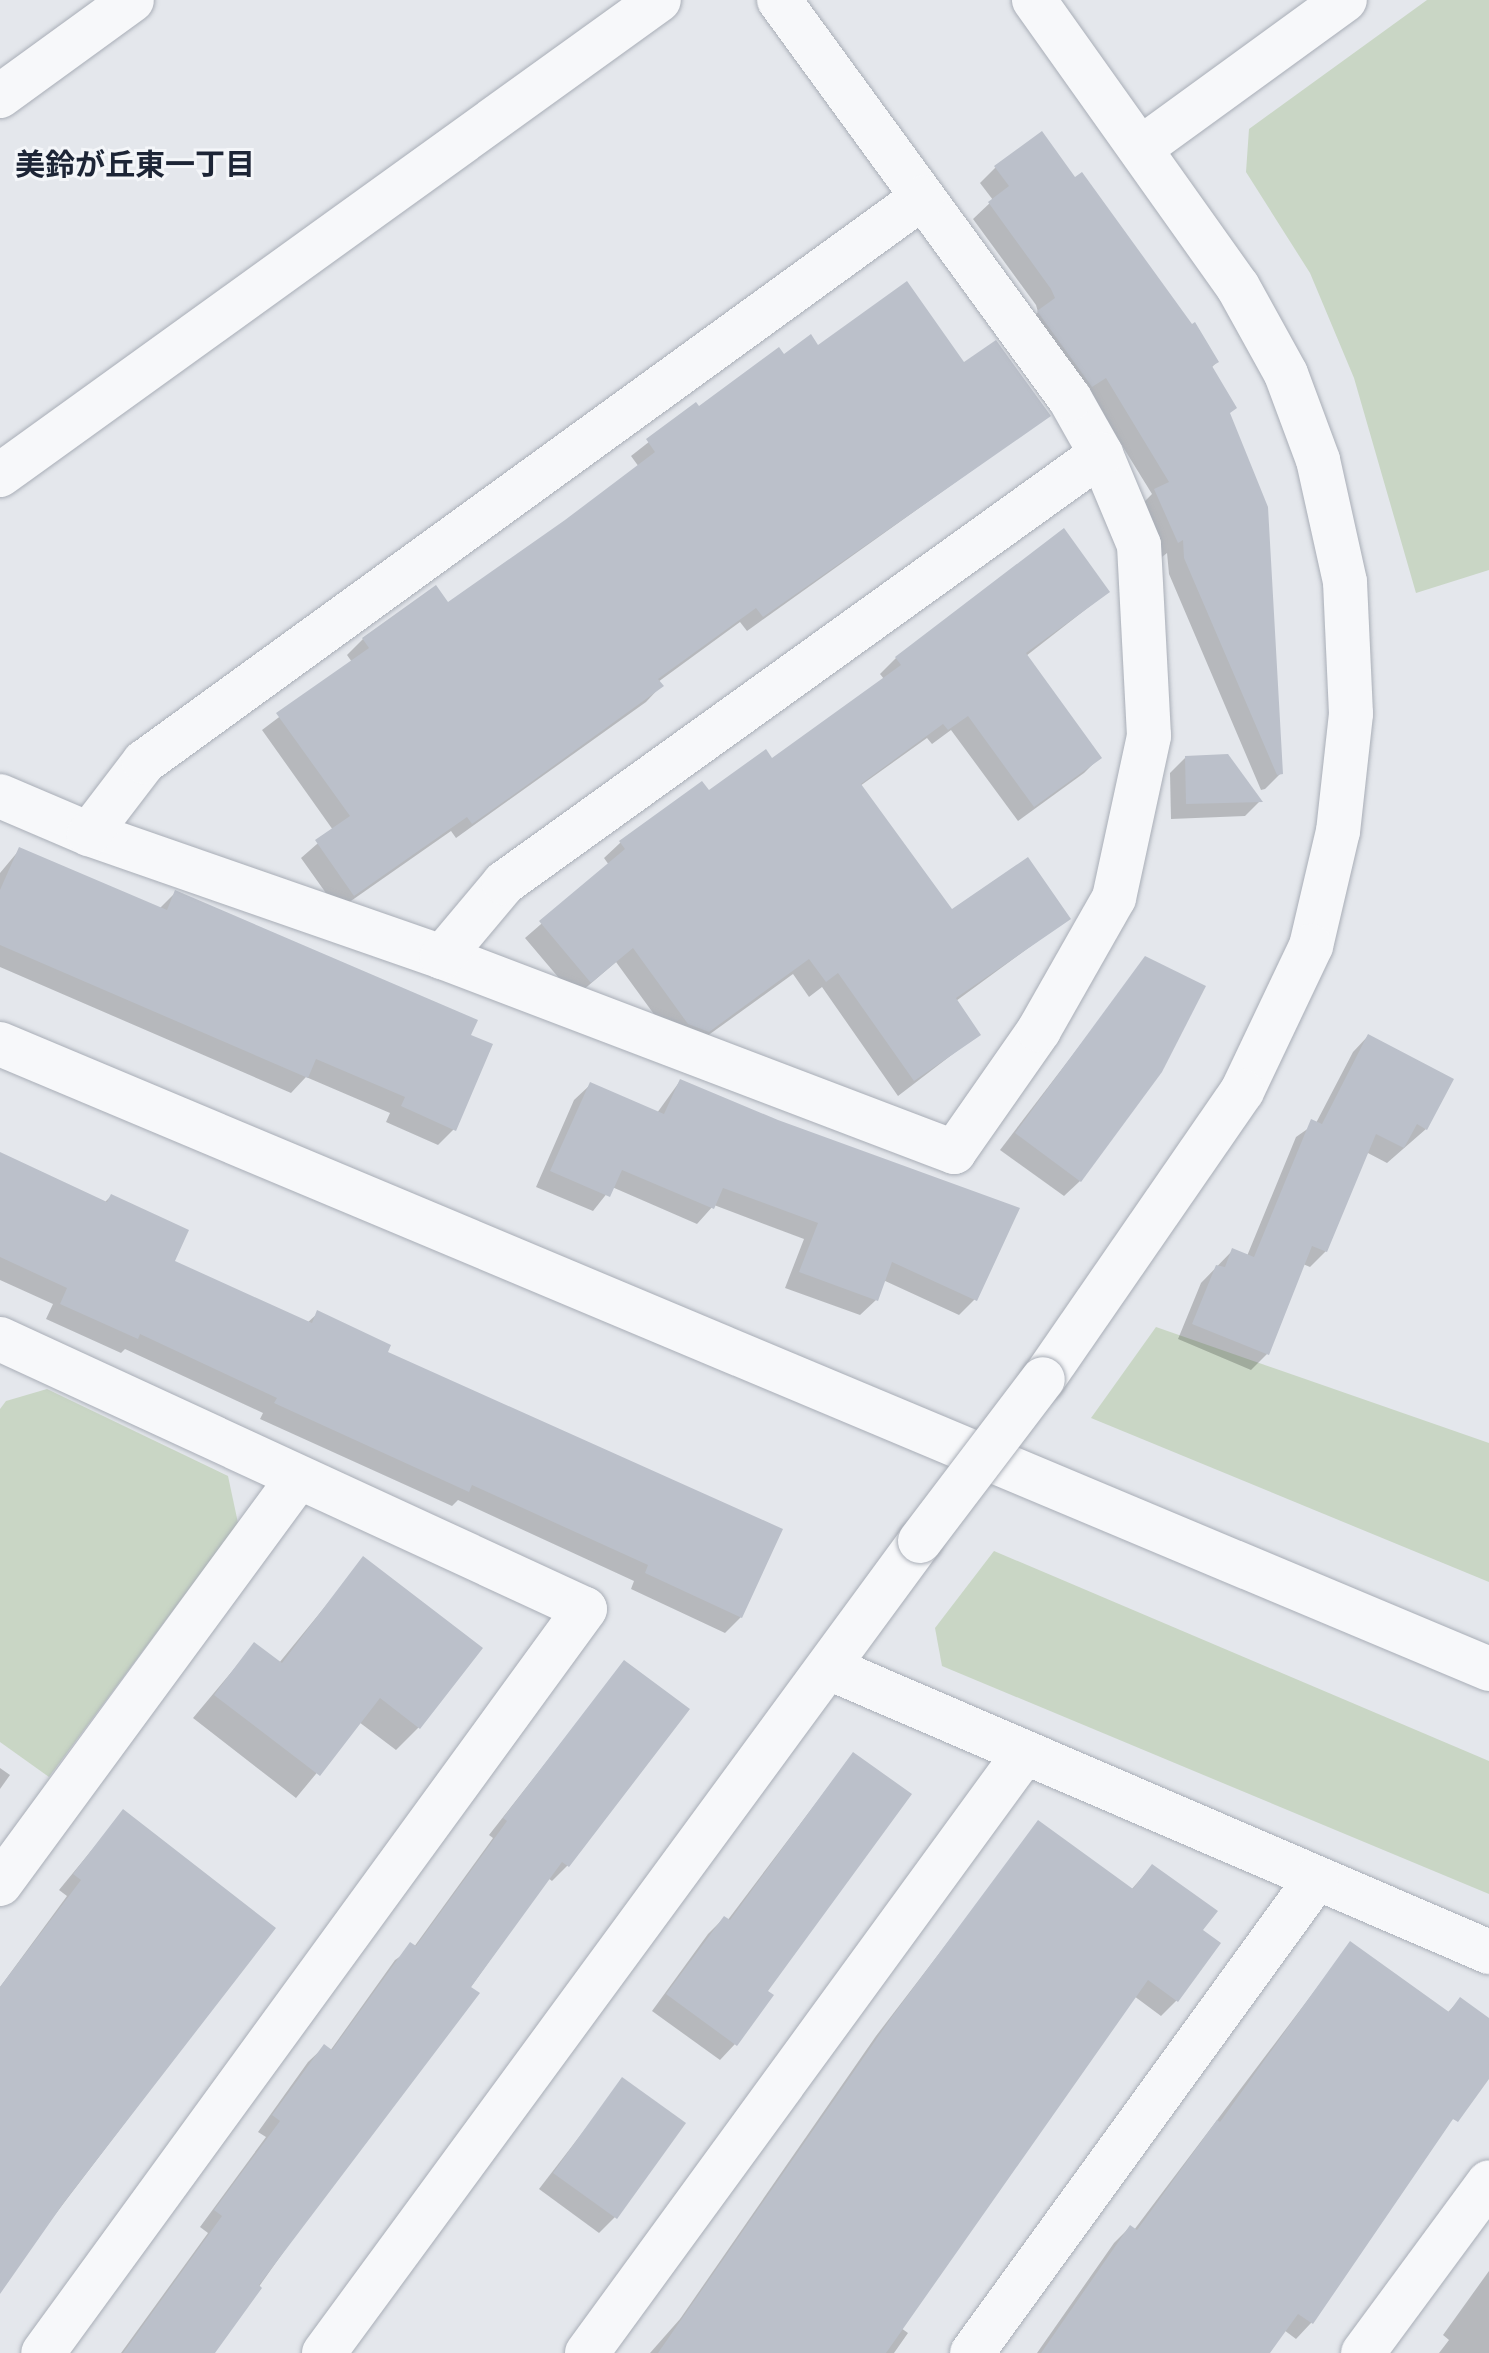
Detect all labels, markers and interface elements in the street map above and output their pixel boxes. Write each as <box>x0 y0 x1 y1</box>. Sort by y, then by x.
district label: 美鈴が丘東一丁目 <box>15 146 255 182</box>

